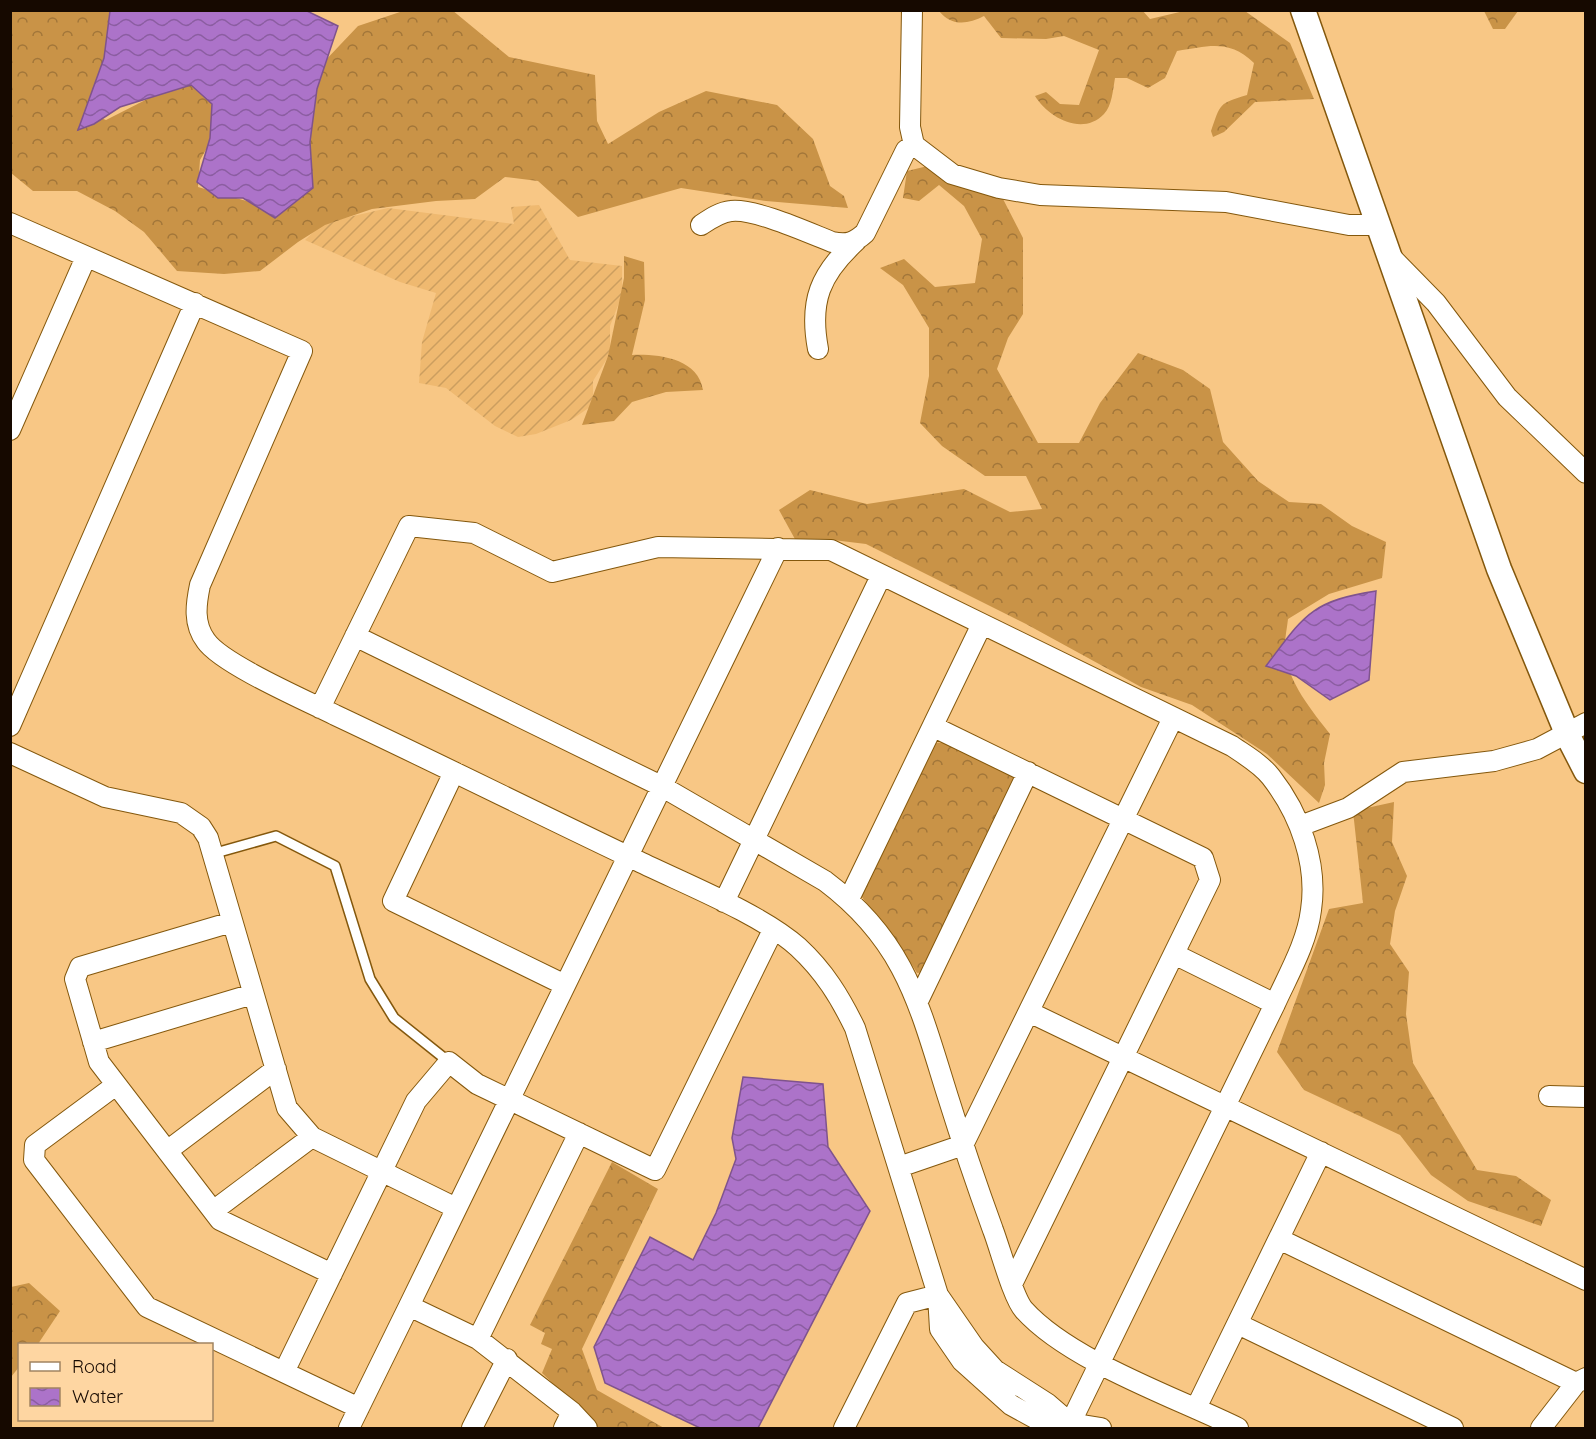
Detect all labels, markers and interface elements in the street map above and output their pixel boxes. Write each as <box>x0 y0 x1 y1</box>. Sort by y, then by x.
legend <box>18 1343 213 1421</box>
text: Road <box>72 1355 117 1378</box>
text: Water <box>72 1385 123 1408</box>

